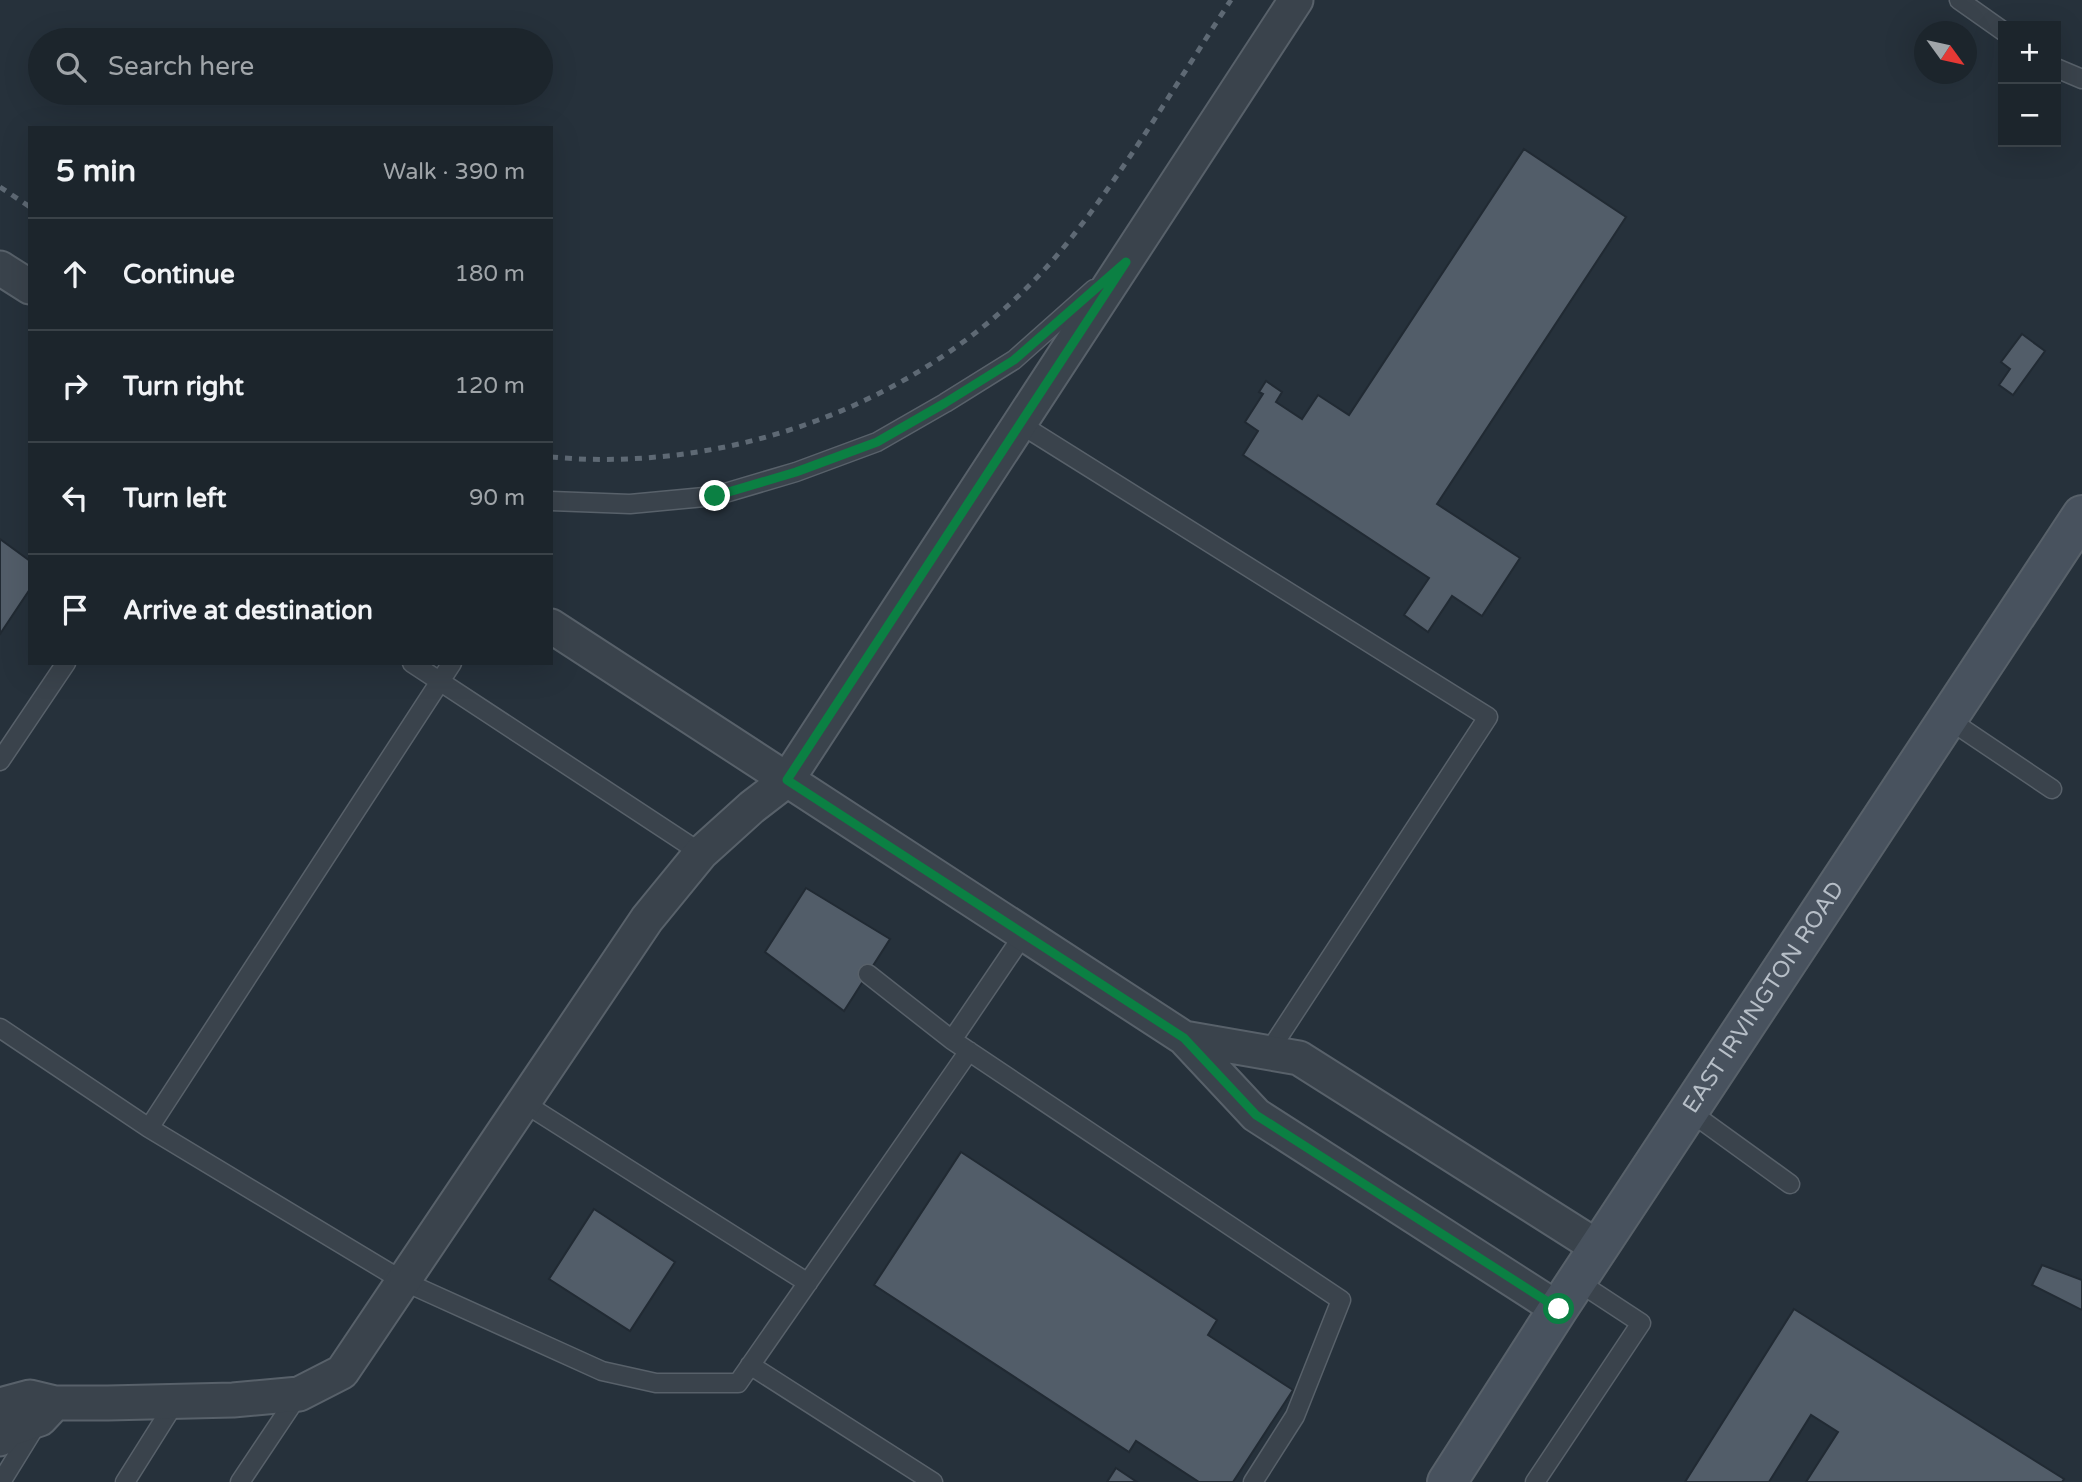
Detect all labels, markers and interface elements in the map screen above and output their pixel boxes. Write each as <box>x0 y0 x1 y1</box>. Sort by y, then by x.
north arrow <box>1914 21 1977 84</box>
map controls <box>1998 21 2061 147</box>
button: + <box>1998 21 2061 84</box>
search box <box>28 28 553 105</box>
icon: search <box>52 48 90 86</box>
text: Search here <box>108 51 254 82</box>
button: − <box>1998 84 2061 147</box>
text: 5 min <box>56 153 136 190</box>
text: Walk · 390 m <box>383 158 525 186</box>
icon: ahead <box>56 255 94 293</box>
text: Continue <box>123 259 235 290</box>
text: 180 m <box>455 260 525 288</box>
icon: right <box>56 367 94 405</box>
text: Turn right <box>123 371 244 402</box>
text: 120 m <box>455 372 525 400</box>
icon: left <box>56 479 94 517</box>
route end <box>699 480 730 511</box>
text: Turn left <box>123 483 226 514</box>
text: 90 m <box>469 484 525 512</box>
icon: arrive <box>56 591 94 629</box>
text: Arrive at destination <box>123 595 373 626</box>
street label: EAST IRVINGTON ROAD <box>1677 876 1850 1119</box>
route start <box>1543 1293 1574 1324</box>

